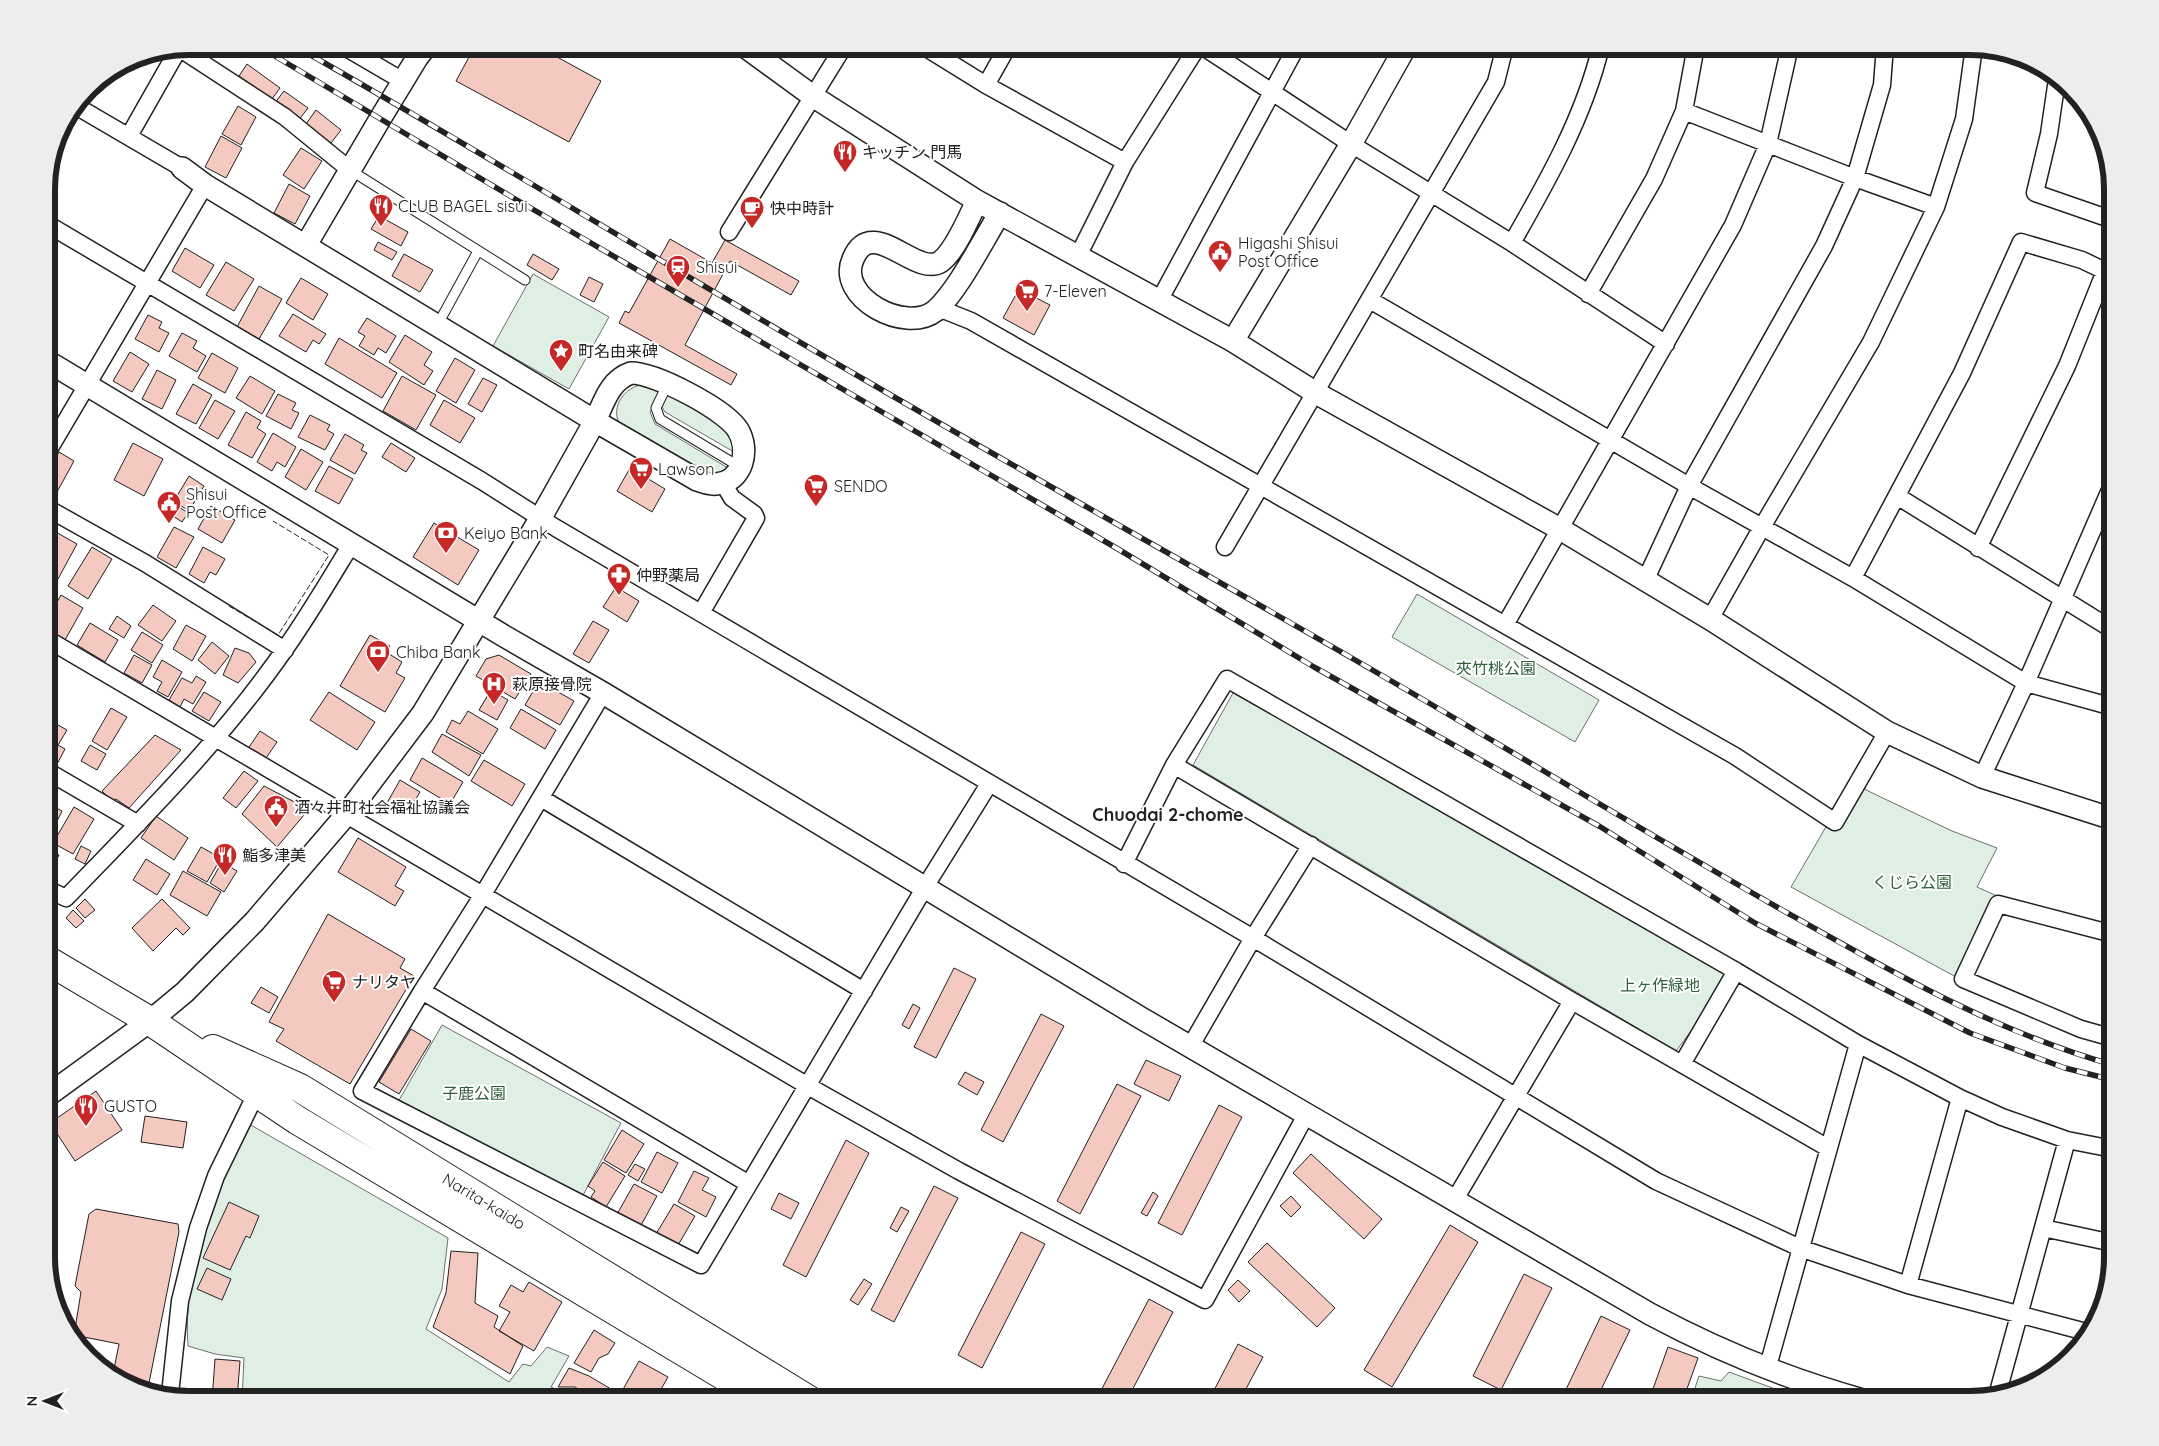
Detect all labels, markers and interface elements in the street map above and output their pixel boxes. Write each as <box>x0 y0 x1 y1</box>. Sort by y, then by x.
restaurant icon: キッチン 門馬 <box>832 139 858 173</box>
place label: キッチン 門馬 <box>862 142 962 162</box>
restaurant icon: CLUB BAGEL sisui <box>368 193 394 227</box>
cafe icon: 快中時計 <box>739 195 765 229</box>
place label: CLUB BAGEL sisui <box>398 196 528 216</box>
place label: 快中時計 <box>770 198 834 218</box>
place label: Higashi Shisui Post Office <box>1238 233 1338 271</box>
public building icon: Higashi Shisui Post Office <box>1207 239 1233 273</box>
station icon: Shisui <box>665 254 691 288</box>
place label: Shisui <box>696 257 738 277</box>
supermarket icon: 7-Eleven <box>1014 278 1040 312</box>
place label: 7-Eleven <box>1044 281 1107 301</box>
place icon: 町名由来碑 <box>548 338 574 372</box>
place label: 町名由来碑 <box>578 341 658 361</box>
supermarket icon: Lawson <box>628 456 654 490</box>
place label: Lawson <box>658 459 714 479</box>
supermarket icon: SENDO <box>803 473 829 507</box>
place label: SENDO <box>834 476 888 496</box>
place label: Shisui Post Office <box>186 484 267 522</box>
public building icon: Shisui Post Office <box>156 490 182 524</box>
bank icon: Keiyo Bank <box>433 520 459 554</box>
place label: Keiyo Bank <box>464 523 548 543</box>
pharmacy icon: 仲野薬局 <box>606 562 632 596</box>
place label: 仲野薬局 <box>636 565 700 585</box>
bank icon: Chiba Bank <box>365 639 391 673</box>
place label: Chiba Bank <box>396 642 481 662</box>
park label: 夾竹桃公園 <box>1456 658 1536 678</box>
hospital icon: 萩原接骨院 <box>481 671 507 705</box>
place label: 萩原接骨院 <box>512 674 592 694</box>
public building icon: 酒々井町社会福祉協議会 <box>263 794 289 828</box>
place label: 酒々井町社会福祉協議会 <box>294 797 470 817</box>
district label: Chuodai 2-chome <box>1092 803 1244 826</box>
restaurant icon: 鮨多津美 <box>212 842 238 876</box>
place label: 鮨多津美 <box>242 845 306 865</box>
park label: くじら公園 <box>1872 872 1952 892</box>
supermarket icon: ナリタヤ <box>321 969 347 1003</box>
place label: ナリタヤ <box>352 972 416 992</box>
park label: 上ヶ作緑地 <box>1620 975 1700 995</box>
park label: 子鹿公園 <box>442 1083 506 1103</box>
restaurant icon: GUSTO <box>73 1093 99 1127</box>
place label: GUSTO <box>104 1096 157 1116</box>
street label: Narita-kaido <box>439 1168 529 1234</box>
north arrow <box>20 1376 70 1426</box>
text: N <box>23 1396 41 1406</box>

